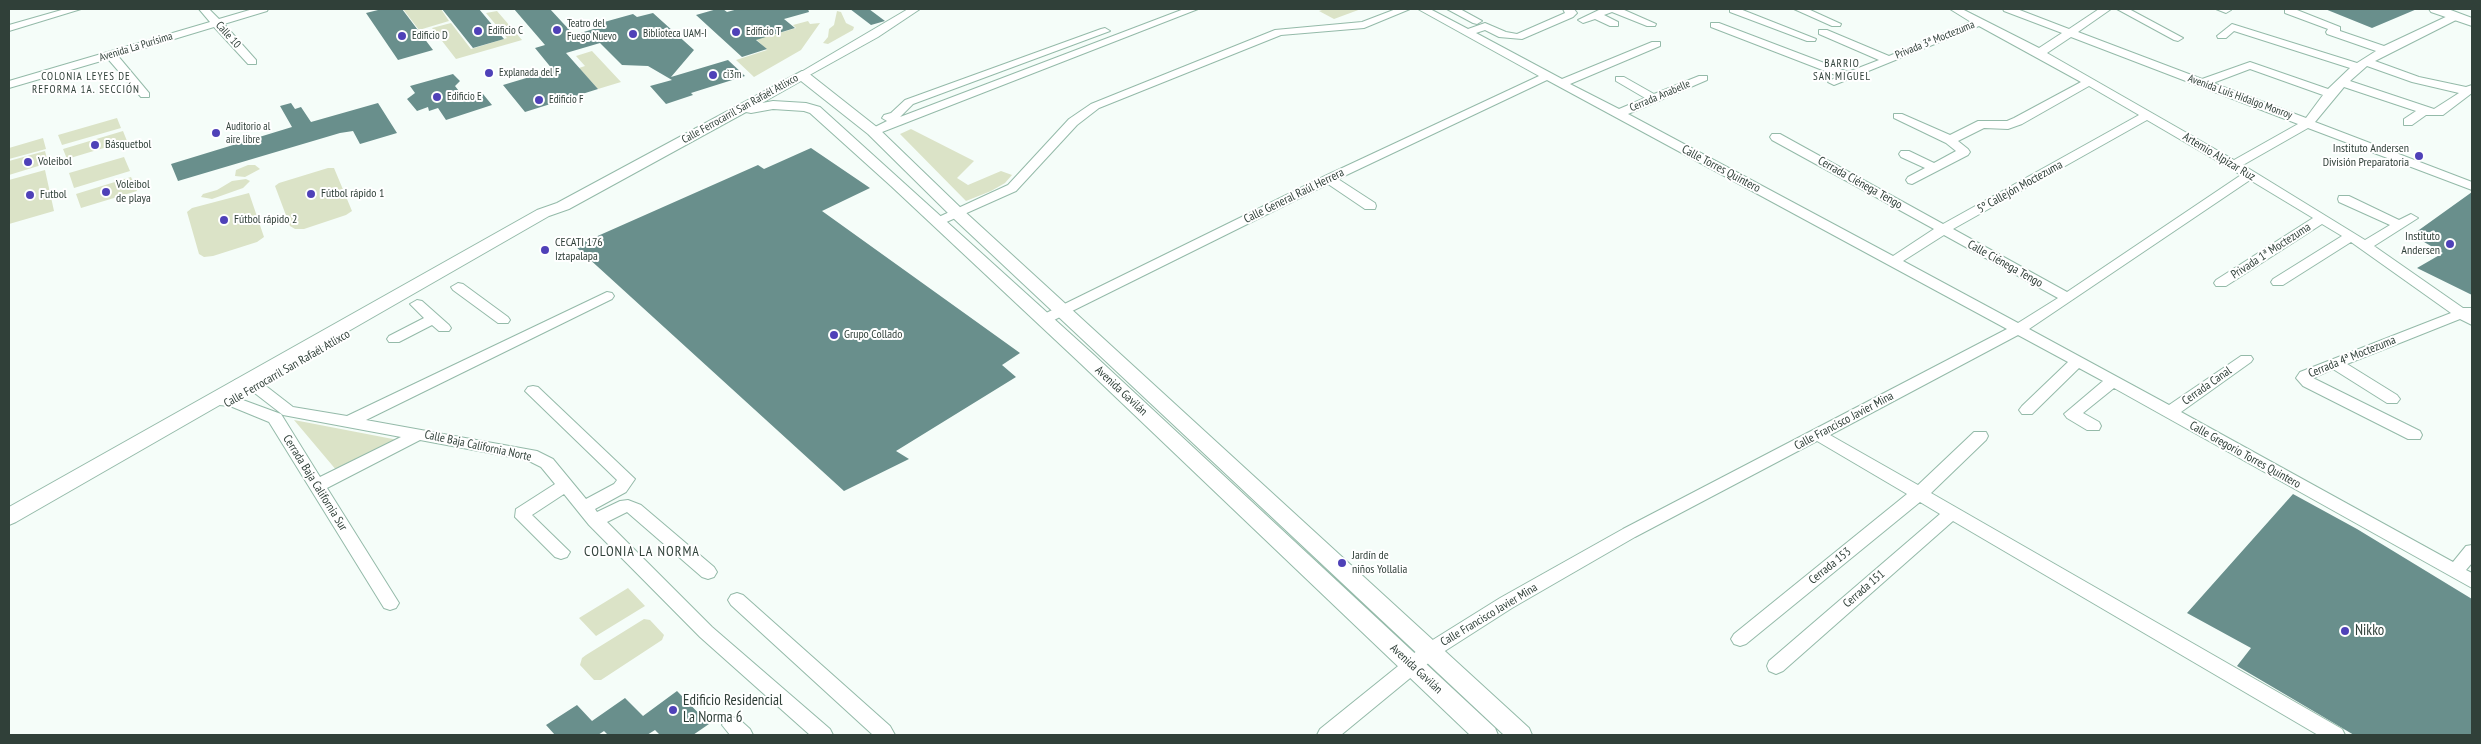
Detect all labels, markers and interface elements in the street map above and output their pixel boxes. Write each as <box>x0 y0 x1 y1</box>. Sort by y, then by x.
place label: Teatro del Fuego Nuevo <box>567 17 617 43</box>
street label: Privada 3ª Moctezuma <box>1893 18 1977 62</box>
street label: Calle 10 <box>213 19 243 51</box>
place label: Edificio C <box>488 24 523 38</box>
marker: Teatro del Fuego Nuevo <box>551 24 563 36</box>
marker: Edificio C <box>472 25 484 37</box>
place label: Edificio T <box>746 25 781 39</box>
marker: Edificio T <box>730 26 742 38</box>
place label: Biblioteca UAM-I <box>643 27 707 41</box>
marker: Biblioteca UAM-I <box>627 28 639 40</box>
place label: Edificio D <box>412 29 448 43</box>
street label: Avenida La Purísima <box>98 30 174 64</box>
marker: Edificio D <box>396 30 408 42</box>
district label: BARRIO SAN MIGUEL <box>1812 57 1872 83</box>
place label: Explanada del F <box>499 66 559 80</box>
marker: Explanada del F <box>483 67 495 79</box>
place label: ci3m <box>723 68 741 82</box>
marker: ci3m <box>707 69 719 81</box>
district label: COLONIA LEYES DE REFORMA 1A. SECCIÓN <box>30 70 142 96</box>
street label: Calle Ferrocarril San Rafaél Atlixco <box>679 71 801 147</box>
street label: Avenida Luis Hidalgo Monroy <box>2186 72 2294 122</box>
street label: Cerrada Anabelle <box>1628 77 1692 115</box>
place label: Edificio E <box>447 90 482 104</box>
marker: Edificio E <box>431 91 443 103</box>
place label: Edificio F <box>549 93 584 107</box>
marker: Edificio F <box>533 94 545 106</box>
place label: Auditorio al aire libre <box>226 120 270 146</box>
marker: Auditorio al aire libre <box>210 127 222 139</box>
street label: Artemio Alpizar Ruz <box>2180 130 2258 184</box>
place label: Básquetbol <box>105 138 151 152</box>
marker: Básquetbol <box>89 139 101 151</box>
street label: Calle Torres Quintero <box>1679 142 1763 196</box>
place label: Instituto Andersen División Preparatoria <box>2323 142 2409 170</box>
marker: Instituto Andersen División Preparatoria <box>2413 150 2425 162</box>
street label: Cerrada Ciénega Tengo <box>1815 154 1905 212</box>
place label: Voleibol <box>38 155 72 169</box>
marker: Voleibol <box>22 156 34 168</box>
street label: 5º Callejón Moctezuma <box>1975 158 2065 216</box>
street label: Calle General Raúl Herrera <box>1241 165 1347 227</box>
place label: Voleibol de playa <box>116 178 151 206</box>
marker: Voleibol de playa <box>100 186 112 198</box>
place label: Fútbol rápido 1 <box>321 187 384 201</box>
place label: Futbol <box>40 188 67 202</box>
marker: Fútbol rápido 1 <box>305 188 317 200</box>
marker: Futbol <box>24 189 36 201</box>
place label: Fútbol rápido 2 <box>234 213 297 227</box>
marker: Fútbol rápido 2 <box>218 214 230 226</box>
street label: Privada 1ª Moctezuma <box>2228 220 2314 282</box>
place label: Instituto Andersen <box>2401 230 2440 258</box>
place label: CECATI 176 Iztapalapa <box>555 236 603 264</box>
street label: Calle Ciénega Tengo <box>1965 237 2045 291</box>
marker: Instituto Andersen <box>2444 238 2456 250</box>
marker: CECATI 176 Iztapalapa <box>539 244 551 256</box>
street label: Calle Ferrocarril San Rafaél Atlixco <box>221 327 353 411</box>
place label: Grupo Collado <box>844 328 902 342</box>
marker: Grupo Collado <box>828 329 840 341</box>
street label: Cerrada 4ª Moctezuma <box>2306 333 2398 381</box>
street label: Avenida Gavilán <box>1092 363 1150 419</box>
street label: Cerrada Canal <box>2180 364 2234 408</box>
street label: Calle Francisco Javier Mina <box>1792 389 1896 453</box>
street label: Calle Gregorio Torres Quintero <box>2187 418 2303 492</box>
street label: Calle Baja California Norte <box>423 428 533 464</box>
street label: Cerrada Baja California Sur <box>280 432 350 534</box>
district label: COLONIA LA NORMA <box>582 544 702 560</box>
street label: Cerrada 153 <box>1806 545 1854 587</box>
place label: Jardín de niños Yollalia <box>1352 549 1407 577</box>
marker: Jardín de niños Yollalia <box>1336 557 1348 569</box>
street label: Cerrada 151 <box>1840 567 1888 611</box>
street label: Calle Francisco Javier Mina <box>1438 580 1540 650</box>
place label: Nikko <box>2355 622 2384 640</box>
marker: Nikko <box>2339 625 2351 637</box>
street label: Avenida Gavilán <box>1387 641 1445 697</box>
place label: Edificio Residencial La Norma 6 <box>683 692 782 727</box>
marker: Edificio Residencial La Norma 6 <box>667 704 679 716</box>

